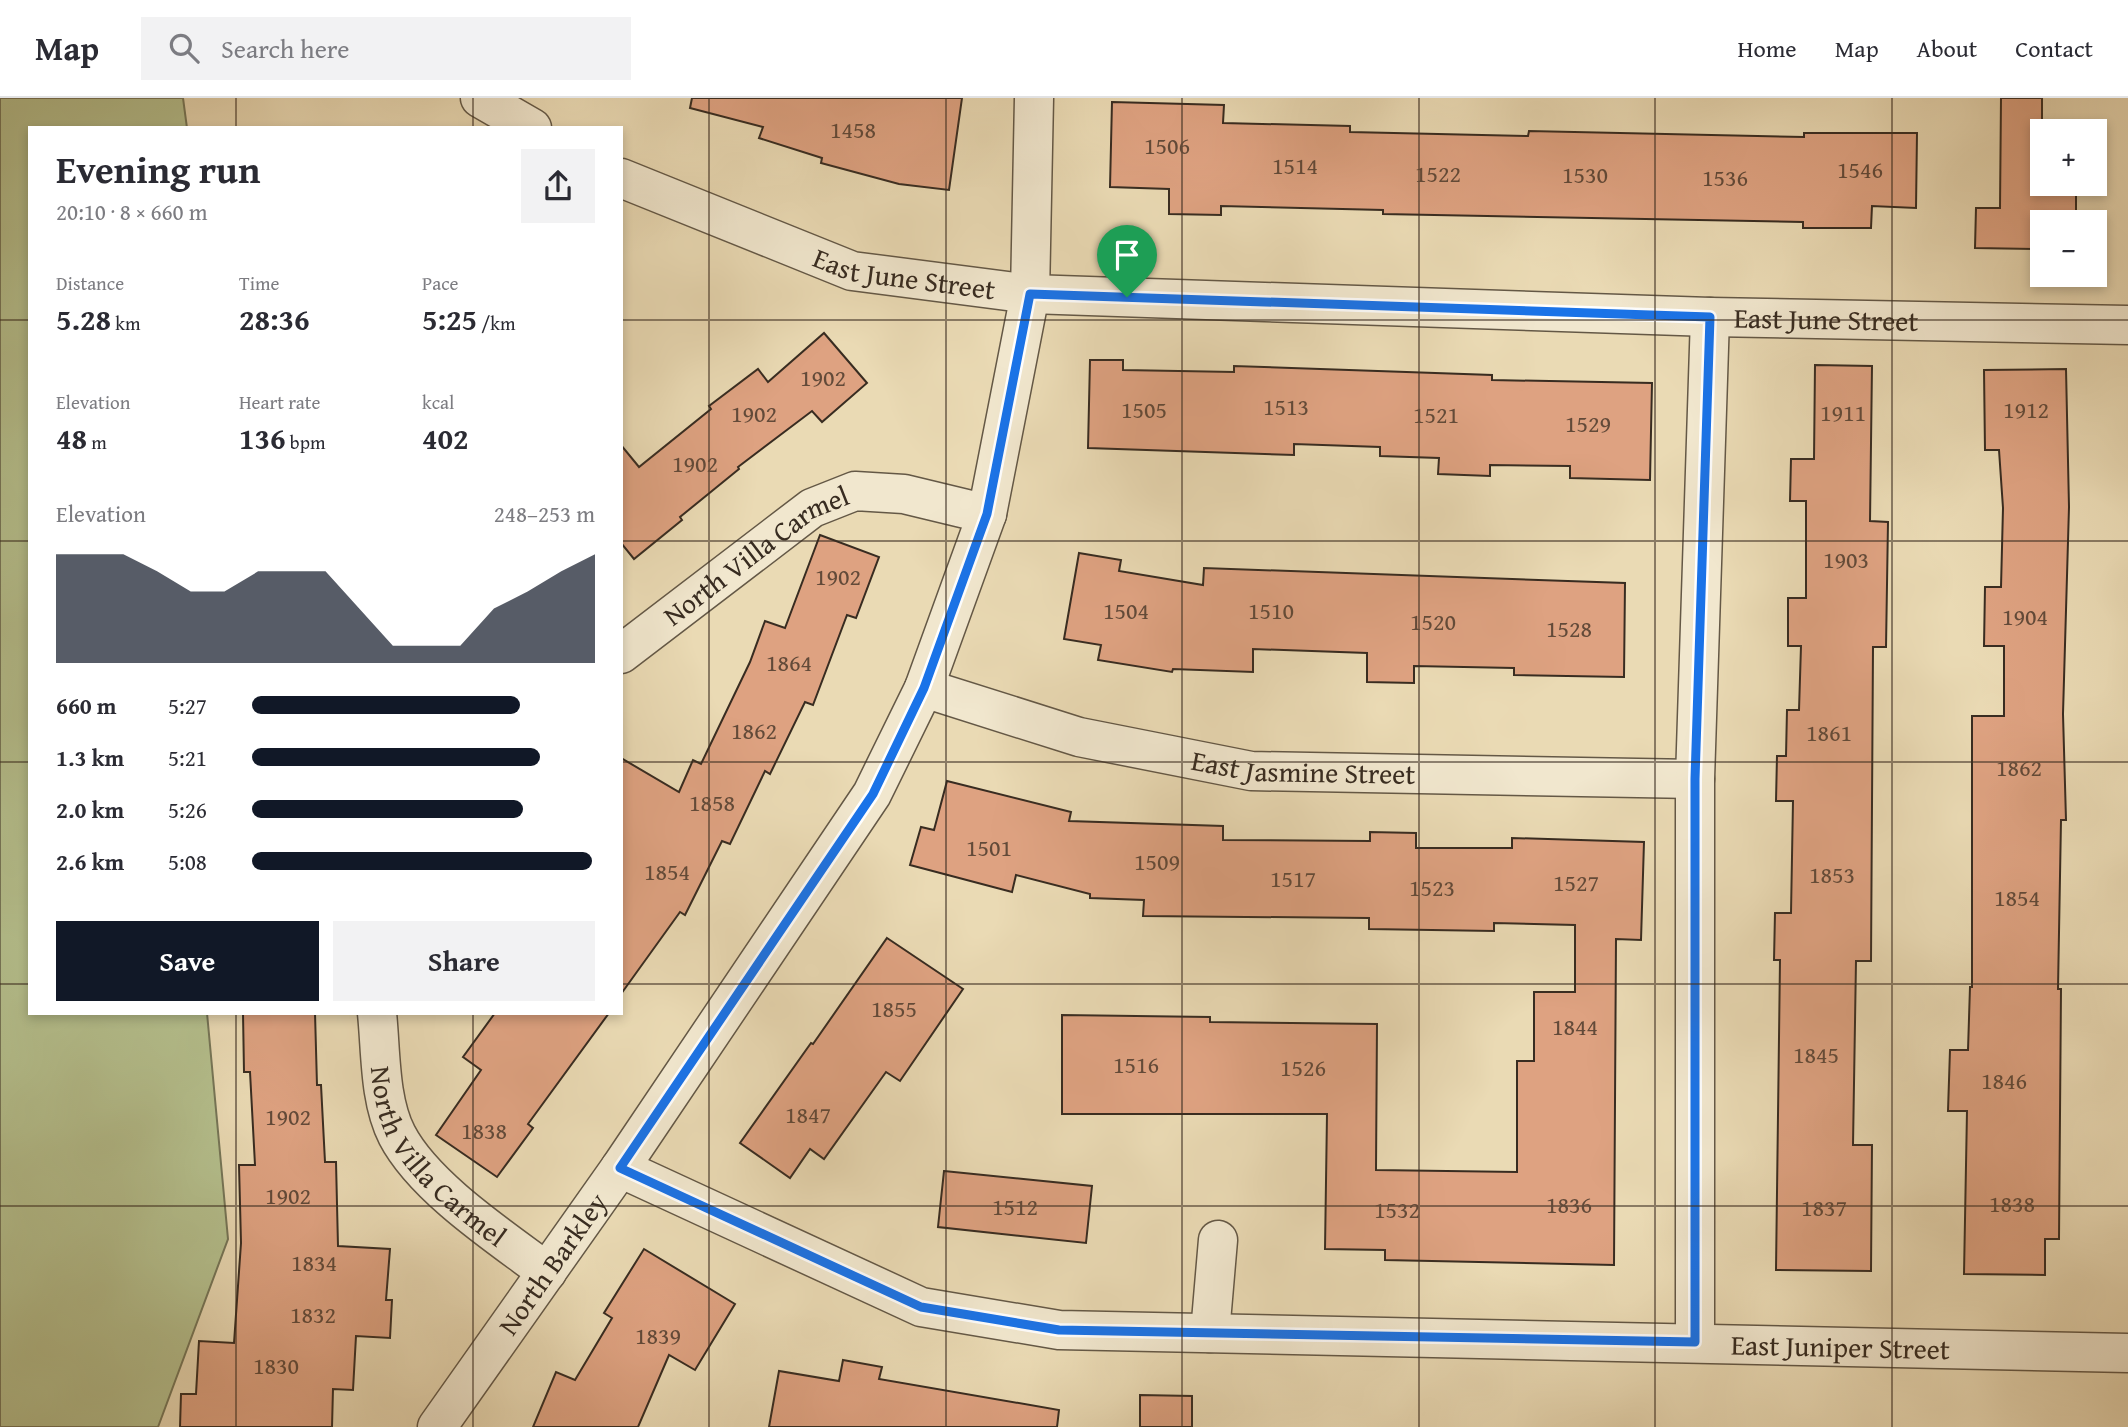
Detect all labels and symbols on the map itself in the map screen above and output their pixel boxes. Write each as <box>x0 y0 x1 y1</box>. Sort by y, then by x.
house number: 1458 <box>830 112 876 147</box>
house number: 1506 <box>1144 128 1190 163</box>
house number: 1514 <box>1272 148 1318 183</box>
house number: 1546 <box>1837 152 1883 187</box>
house number: 1522 <box>1415 156 1461 191</box>
house number: 1530 <box>1562 157 1608 192</box>
house number: 1536 <box>1702 160 1748 195</box>
pin <box>1097 225 1157 297</box>
street label: East June Street <box>807 236 998 309</box>
street label: East June Street <box>1733 296 1919 341</box>
house number: 1902 <box>800 360 846 395</box>
house number: 1513 <box>1263 389 1309 424</box>
house number: 1505 <box>1121 392 1167 427</box>
house number: 1912 <box>2003 392 2049 427</box>
house number: 1911 <box>1820 395 1866 430</box>
house number: 1902 <box>731 396 777 431</box>
house number: 1521 <box>1413 397 1459 432</box>
house number: 1529 <box>1565 406 1611 441</box>
house number: 1902 <box>672 446 718 481</box>
street label: North Villa Carmel <box>654 474 855 635</box>
house number: 1903 <box>1823 542 1869 577</box>
house number: 1902 <box>815 559 861 594</box>
house number: 1504 <box>1103 593 1149 628</box>
house number: 1510 <box>1248 593 1294 628</box>
house number: 1904 <box>2002 599 2048 634</box>
house number: 1520 <box>1410 604 1456 639</box>
house number: 1528 <box>1546 611 1592 646</box>
house number: 1864 <box>766 645 812 680</box>
house number: 1862 <box>731 713 777 748</box>
house number: 1861 <box>1806 715 1852 750</box>
street label: East Jasmine Street <box>1188 739 1416 794</box>
house number: 1862 <box>1996 750 2042 785</box>
house number: 1858 <box>689 785 735 820</box>
house number: 1501 <box>966 830 1012 865</box>
house number: 1509 <box>1134 844 1180 879</box>
house number: 1854 <box>644 854 690 889</box>
house number: 1853 <box>1809 857 1855 892</box>
house number: 1517 <box>1270 861 1316 896</box>
house number: 1527 <box>1553 865 1599 900</box>
house number: 1523 <box>1409 870 1455 905</box>
house number: 1854 <box>1994 880 2040 915</box>
house number: 1855 <box>871 991 917 1026</box>
house number: 1844 <box>1552 1009 1598 1044</box>
house number: 1845 <box>1793 1037 1839 1072</box>
house number: 1516 <box>1113 1047 1159 1082</box>
house number: 1526 <box>1280 1050 1326 1085</box>
house number: 1846 <box>1981 1063 2027 1098</box>
street label: North Villa Carmel <box>361 1064 516 1256</box>
house number: 1847 <box>785 1097 831 1132</box>
house number: 1902 <box>265 1099 311 1134</box>
house number: 1838 <box>461 1113 507 1148</box>
house number: 1902 <box>265 1178 311 1213</box>
street label: North Barkley <box>487 1184 617 1343</box>
house number: 1838 <box>1989 1186 2035 1221</box>
house number: 1836 <box>1546 1187 1592 1222</box>
house number: 1512 <box>992 1189 1038 1224</box>
house number: 1837 <box>1801 1190 1847 1225</box>
house number: 1532 <box>1374 1192 1420 1227</box>
house number: 1834 <box>291 1245 337 1280</box>
house number: 1832 <box>290 1297 336 1332</box>
house number: 1839 <box>635 1318 681 1353</box>
street label: East Juniper Street <box>1730 1323 1950 1369</box>
house number: 1830 <box>253 1348 299 1383</box>

